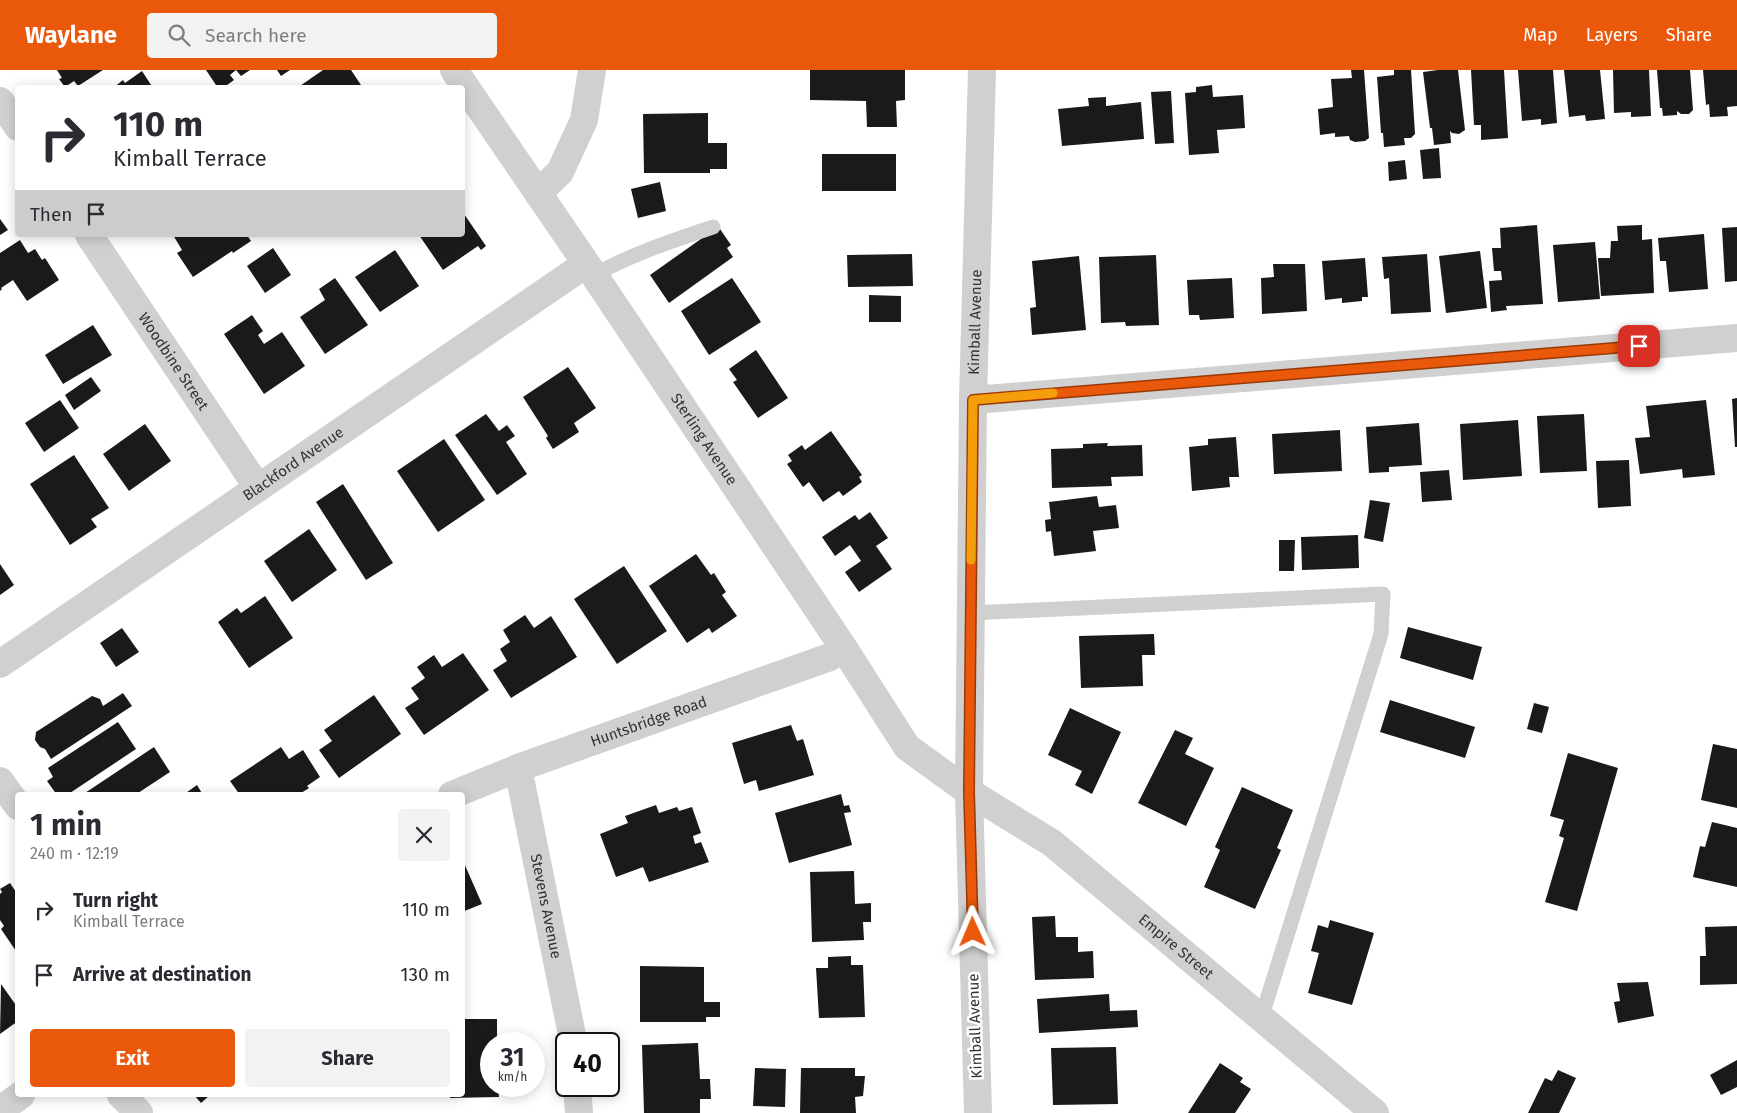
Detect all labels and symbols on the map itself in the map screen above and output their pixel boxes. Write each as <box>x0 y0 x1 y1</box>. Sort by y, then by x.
street label: Kimball Avenue <box>965 269 986 375</box>
street label: Woodbine Street <box>134 309 213 414</box>
pin <box>1618 325 1660 367</box>
street label: Sterling Avenue <box>667 390 741 489</box>
street label: Blackford Avenue <box>239 423 347 505</box>
street label: Huntsbridge Road <box>588 693 709 751</box>
street label: Stevens Avenue <box>527 852 565 960</box>
position arrow <box>946 905 998 957</box>
street label: Empire Street <box>1135 910 1218 983</box>
street label: Kimball Avenue <box>964 973 986 1079</box>
speed limit sign: 40 <box>555 1032 620 1097</box>

